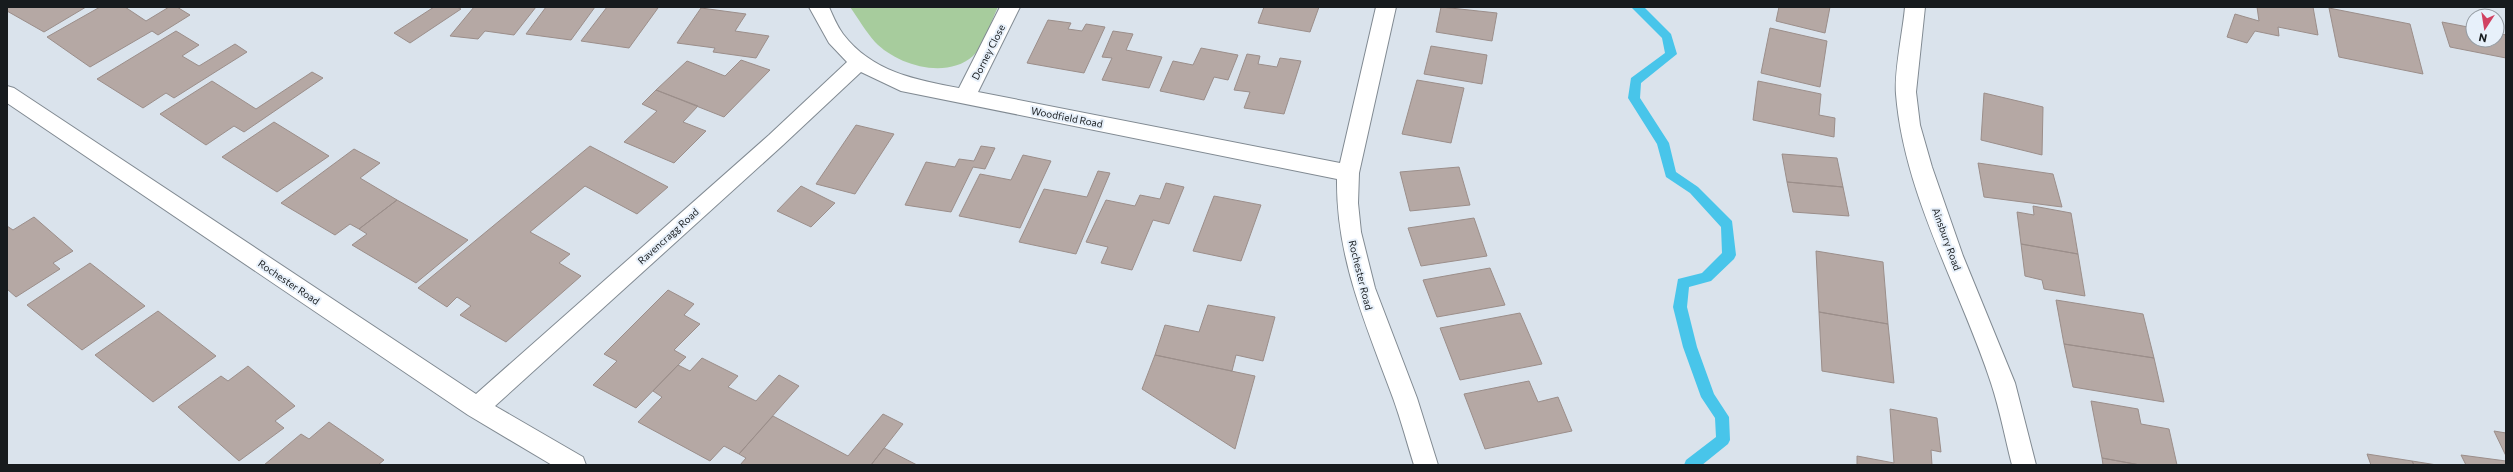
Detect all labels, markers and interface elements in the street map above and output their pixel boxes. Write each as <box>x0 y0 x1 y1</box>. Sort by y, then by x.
north arrow <box>2465 8 2505 48</box>
street label: Dorney Close <box>969 22 1007 82</box>
text: N <box>2477 31 2488 45</box>
street label: Woodfield Road <box>1030 104 1104 130</box>
street label: Ravencragg Road <box>635 205 701 267</box>
street label: Ainsbury Road <box>1930 206 1964 272</box>
street label: Rochester Road <box>1347 239 1376 311</box>
street label: Rochester Road <box>256 257 322 307</box>

